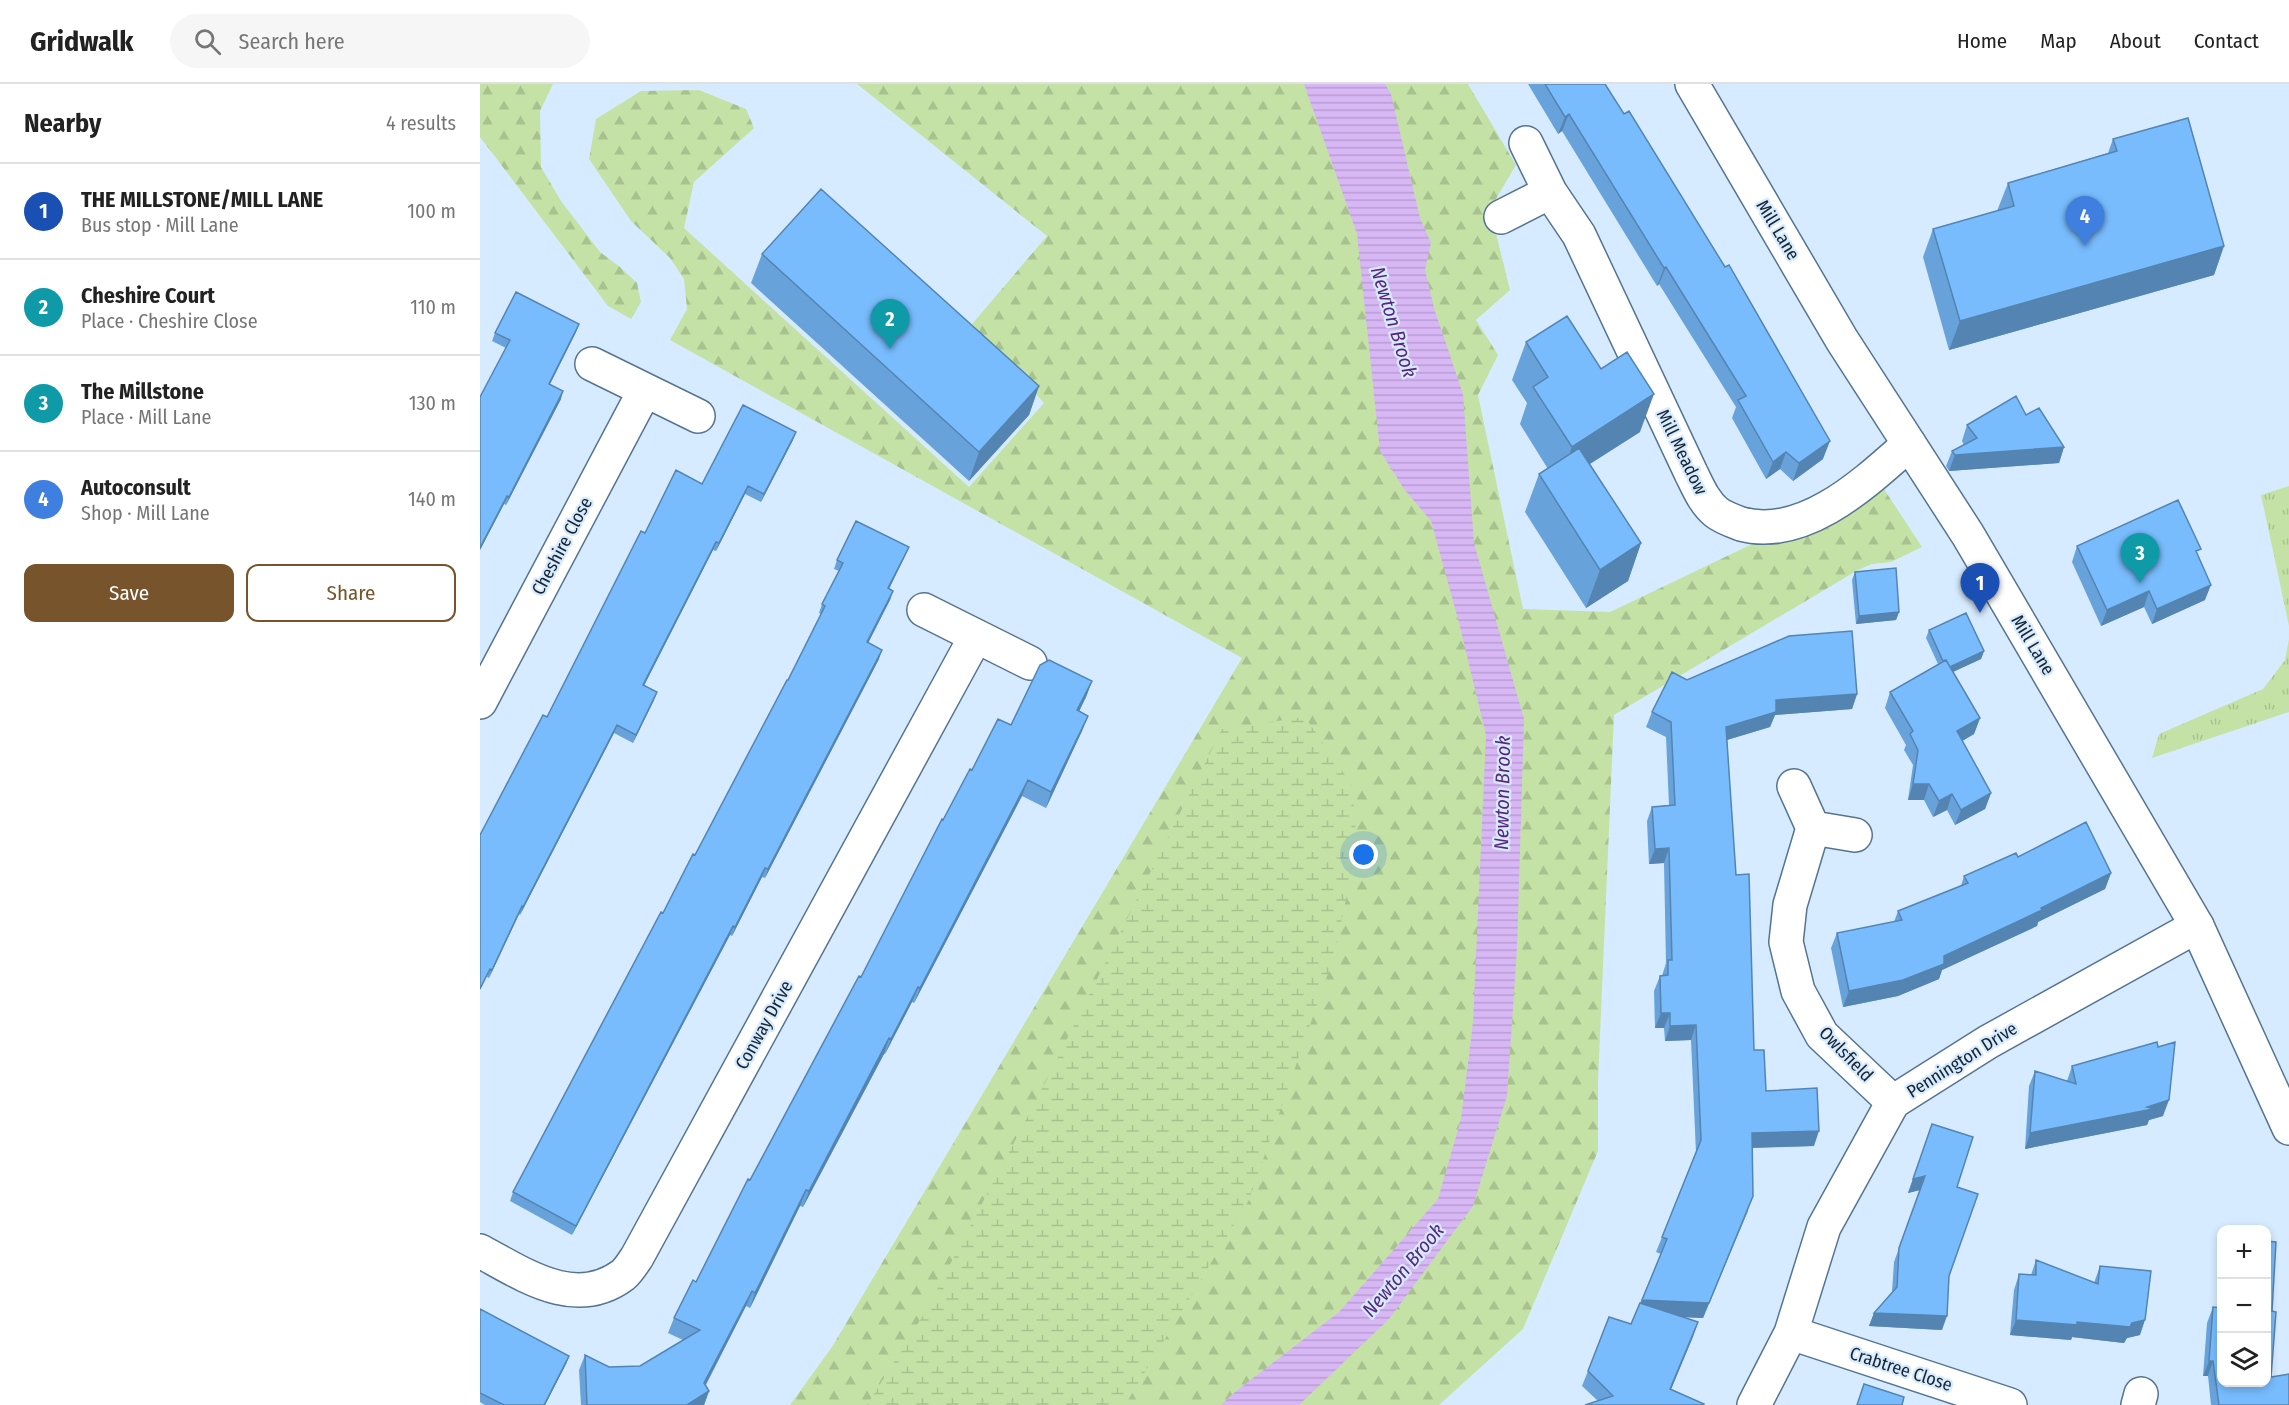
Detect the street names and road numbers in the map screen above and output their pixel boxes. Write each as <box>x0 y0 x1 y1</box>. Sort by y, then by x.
street label: Mill Lane <box>1752 196 1805 264</box>
street label: Mill Meadow <box>1652 406 1712 498</box>
street label: Cheshire Close <box>527 493 597 599</box>
street label: Mill Lane <box>2007 611 2060 679</box>
street label: Conway Drive <box>731 977 797 1073</box>
street label: Pennington Drive <box>1903 1017 2021 1103</box>
street label: Owlsfield <box>1814 1022 1878 1086</box>
street label: Crabtree Close <box>1847 1342 1955 1396</box>

